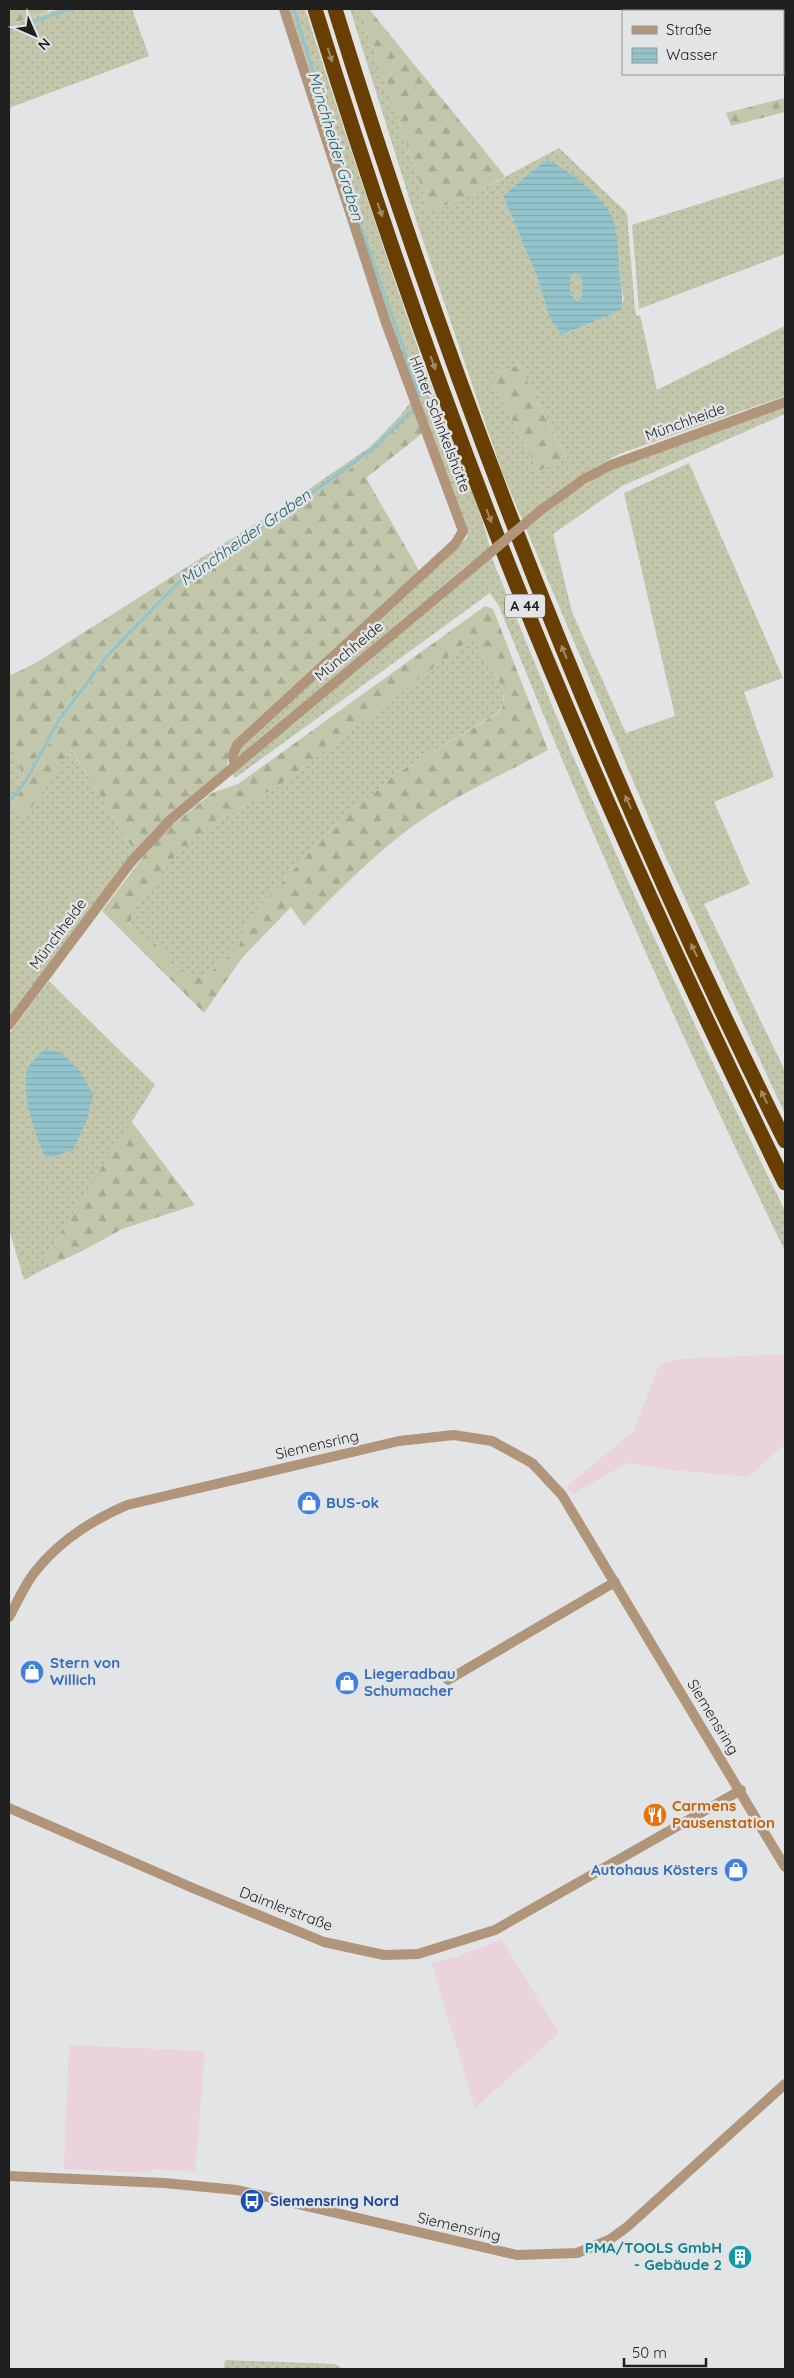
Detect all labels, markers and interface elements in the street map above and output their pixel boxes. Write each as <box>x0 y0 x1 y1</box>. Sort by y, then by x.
north arrow <box>10 10 60 60</box>
legend <box>622 10 784 75</box>
text: Straße <box>666 20 712 39</box>
text: N <box>34 34 54 54</box>
text: Wasser <box>666 45 718 64</box>
one-way arrow <box>326 48 334 63</box>
water label: Münchheider Graben <box>304 69 368 224</box>
one-way arrow <box>376 203 384 218</box>
street label: Hinter Schinkelshütte <box>406 353 475 495</box>
one-way arrow <box>430 356 437 371</box>
street label: Münchheide <box>642 398 727 445</box>
water label: Münchheider Graben <box>176 484 315 590</box>
one-way arrow <box>485 509 493 524</box>
road number: A 44 <box>505 594 545 618</box>
street label: Münchheide <box>311 616 387 685</box>
one-way arrow <box>560 645 568 659</box>
one-way arrow <box>623 795 631 809</box>
street label: Münchheide <box>25 895 90 973</box>
one-way arrow <box>690 943 698 957</box>
one-way arrow <box>760 1090 768 1104</box>
street label: Siemensring <box>273 1426 360 1463</box>
shop icon: BUS-ok <box>296 1490 322 1516</box>
place label: BUS-ok <box>326 1493 379 1512</box>
place label: Stern von Willich <box>50 1653 120 1689</box>
shop icon: Stern von Willich <box>19 1659 45 1685</box>
place label: Liegeradbau Schumacher <box>364 1664 456 1700</box>
shop icon: Liegeradbau Schumacher <box>334 1670 360 1696</box>
street label: Siemensring <box>683 1675 743 1758</box>
place label: Carmens Pausenstation <box>672 1796 775 1832</box>
restaurant icon: Carmens Pausenstation <box>642 1802 668 1828</box>
shop icon: Autohaus Kösters <box>723 1857 749 1883</box>
place label: Autohaus Kösters <box>591 1860 718 1879</box>
street label: Daimlerstraße <box>237 1882 336 1935</box>
bus stop icon: Siemensring Nord <box>239 2188 265 2214</box>
place label: Siemensring Nord <box>270 2191 399 2210</box>
street label: Siemensring <box>416 2208 503 2245</box>
place label: PMA/TOOLS GmbH - Gebäude 2 <box>585 2238 722 2274</box>
building icon: PMA/TOOLS GmbH - Gebäude 2 <box>727 2244 753 2270</box>
scale bar <box>624 2336 706 2368</box>
text: 50 m <box>632 2343 667 2362</box>

